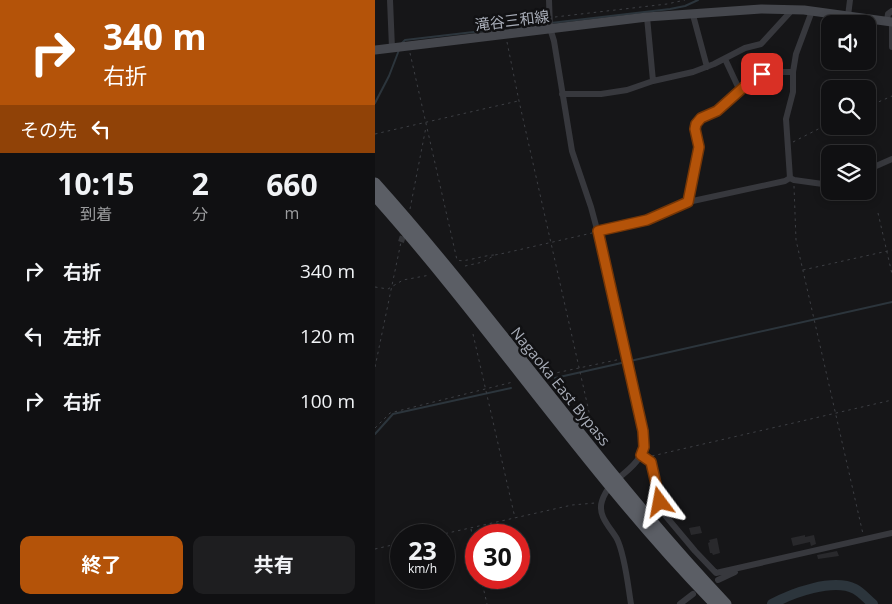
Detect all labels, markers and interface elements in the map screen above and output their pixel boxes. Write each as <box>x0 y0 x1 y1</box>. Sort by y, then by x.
street label: 滝谷三和線 <box>474 6 550 34</box>
text: 340 m <box>103 13 207 60</box>
map controls <box>821 15 876 200</box>
button: sound <box>821 15 876 70</box>
icon: right <box>20 20 85 85</box>
pin <box>741 53 783 95</box>
text: 右折 <box>103 60 147 90</box>
icon: arrive <box>748 60 776 88</box>
button: search <box>821 80 876 135</box>
icon: left <box>87 115 115 143</box>
text: その先 <box>20 117 77 143</box>
button: layers <box>821 145 876 200</box>
text: 10:15 <box>57 163 134 204</box>
text: 2 <box>192 163 209 204</box>
text: 660 <box>266 164 318 205</box>
text: m <box>285 202 299 224</box>
text: 到着 <box>80 203 112 225</box>
text: 分 <box>192 203 208 225</box>
icon: right <box>20 257 48 285</box>
text: 340 m <box>300 258 355 284</box>
text: 右折 <box>63 259 101 285</box>
icon: left <box>20 322 48 350</box>
street label: Nagaoka East Bypass <box>507 322 615 450</box>
text: 120 m <box>300 323 355 349</box>
text: 左折 <box>63 324 101 350</box>
icon: right <box>20 387 48 415</box>
text: 100 m <box>300 388 355 414</box>
text: 右折 <box>63 389 101 415</box>
position arrow <box>633 475 685 527</box>
speed limit sign: 30 <box>465 524 530 589</box>
text: 23 <box>408 533 437 567</box>
button: 終了 <box>20 536 183 594</box>
button: 共有 <box>193 536 355 594</box>
text: km/h <box>408 560 437 577</box>

